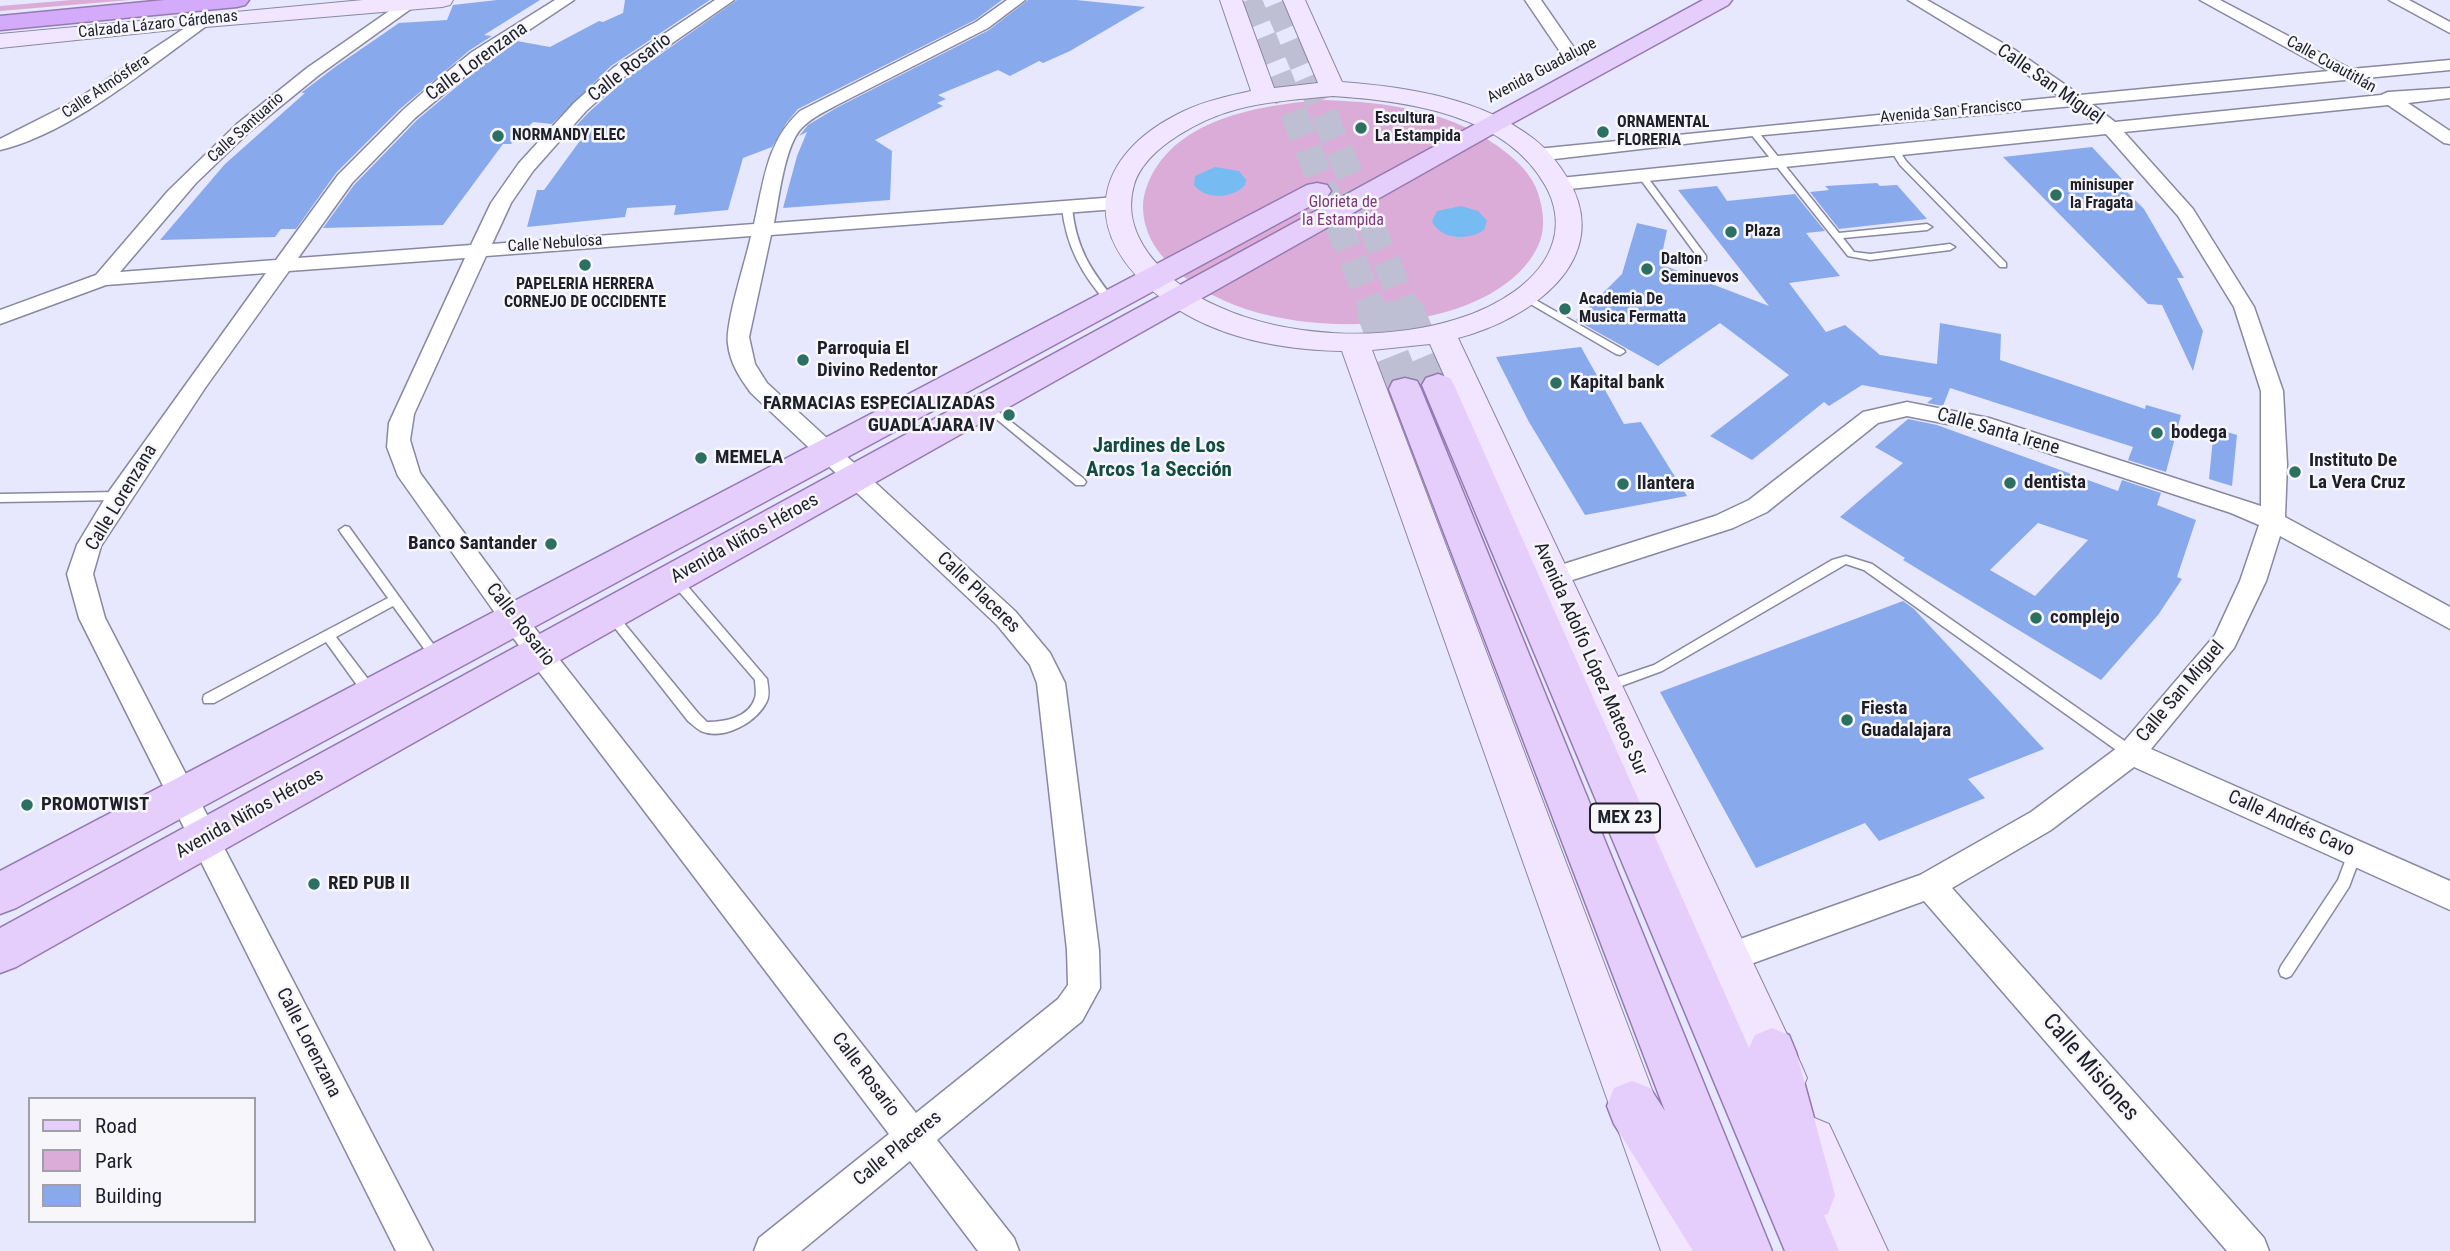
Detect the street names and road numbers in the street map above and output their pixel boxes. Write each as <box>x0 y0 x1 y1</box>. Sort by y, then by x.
street label: Calzada Lázaro Cárdenas <box>77 7 239 43</box>
street label: Calle Lorenzana <box>422 18 532 106</box>
street label: Calle Rosario <box>584 29 676 107</box>
street label: Calle Cuautitlán <box>2283 32 2379 98</box>
street label: Avenida Guadalupe <box>1484 34 1600 108</box>
street label: Calle San Miguel <box>1992 40 2108 130</box>
street label: Calle Atmósfera <box>59 51 153 123</box>
street label: Calle Santuario <box>204 89 288 167</box>
street label: Avenida San Francisco <box>1879 96 2023 128</box>
street label: Calle Nebulosa <box>507 231 603 257</box>
street label: Calle Santa Irene <box>1934 404 2062 460</box>
street label: Calle Lorenzana <box>81 441 163 555</box>
street label: Avenida Niños Héroes <box>667 489 823 589</box>
street label: Avenida Adolfo López Mateos Sur <box>1528 539 1652 779</box>
street label: Calle Placeres <box>932 548 1024 638</box>
street label: Calle Rosario <box>481 579 559 671</box>
street label: Calle San Miguel <box>2132 637 2230 747</box>
street label: Avenida Niños Héroes <box>172 764 328 864</box>
street label: Calle Andrés Cavo <box>2224 786 2358 862</box>
road number: MEX 23 <box>1590 804 1660 832</box>
street label: Calle Lorenzana <box>271 984 345 1102</box>
street label: Calle Misiones <box>2036 1009 2144 1127</box>
street label: Calle Rosario <box>826 1029 904 1121</box>
street label: Calle Placeres <box>849 1107 947 1191</box>

